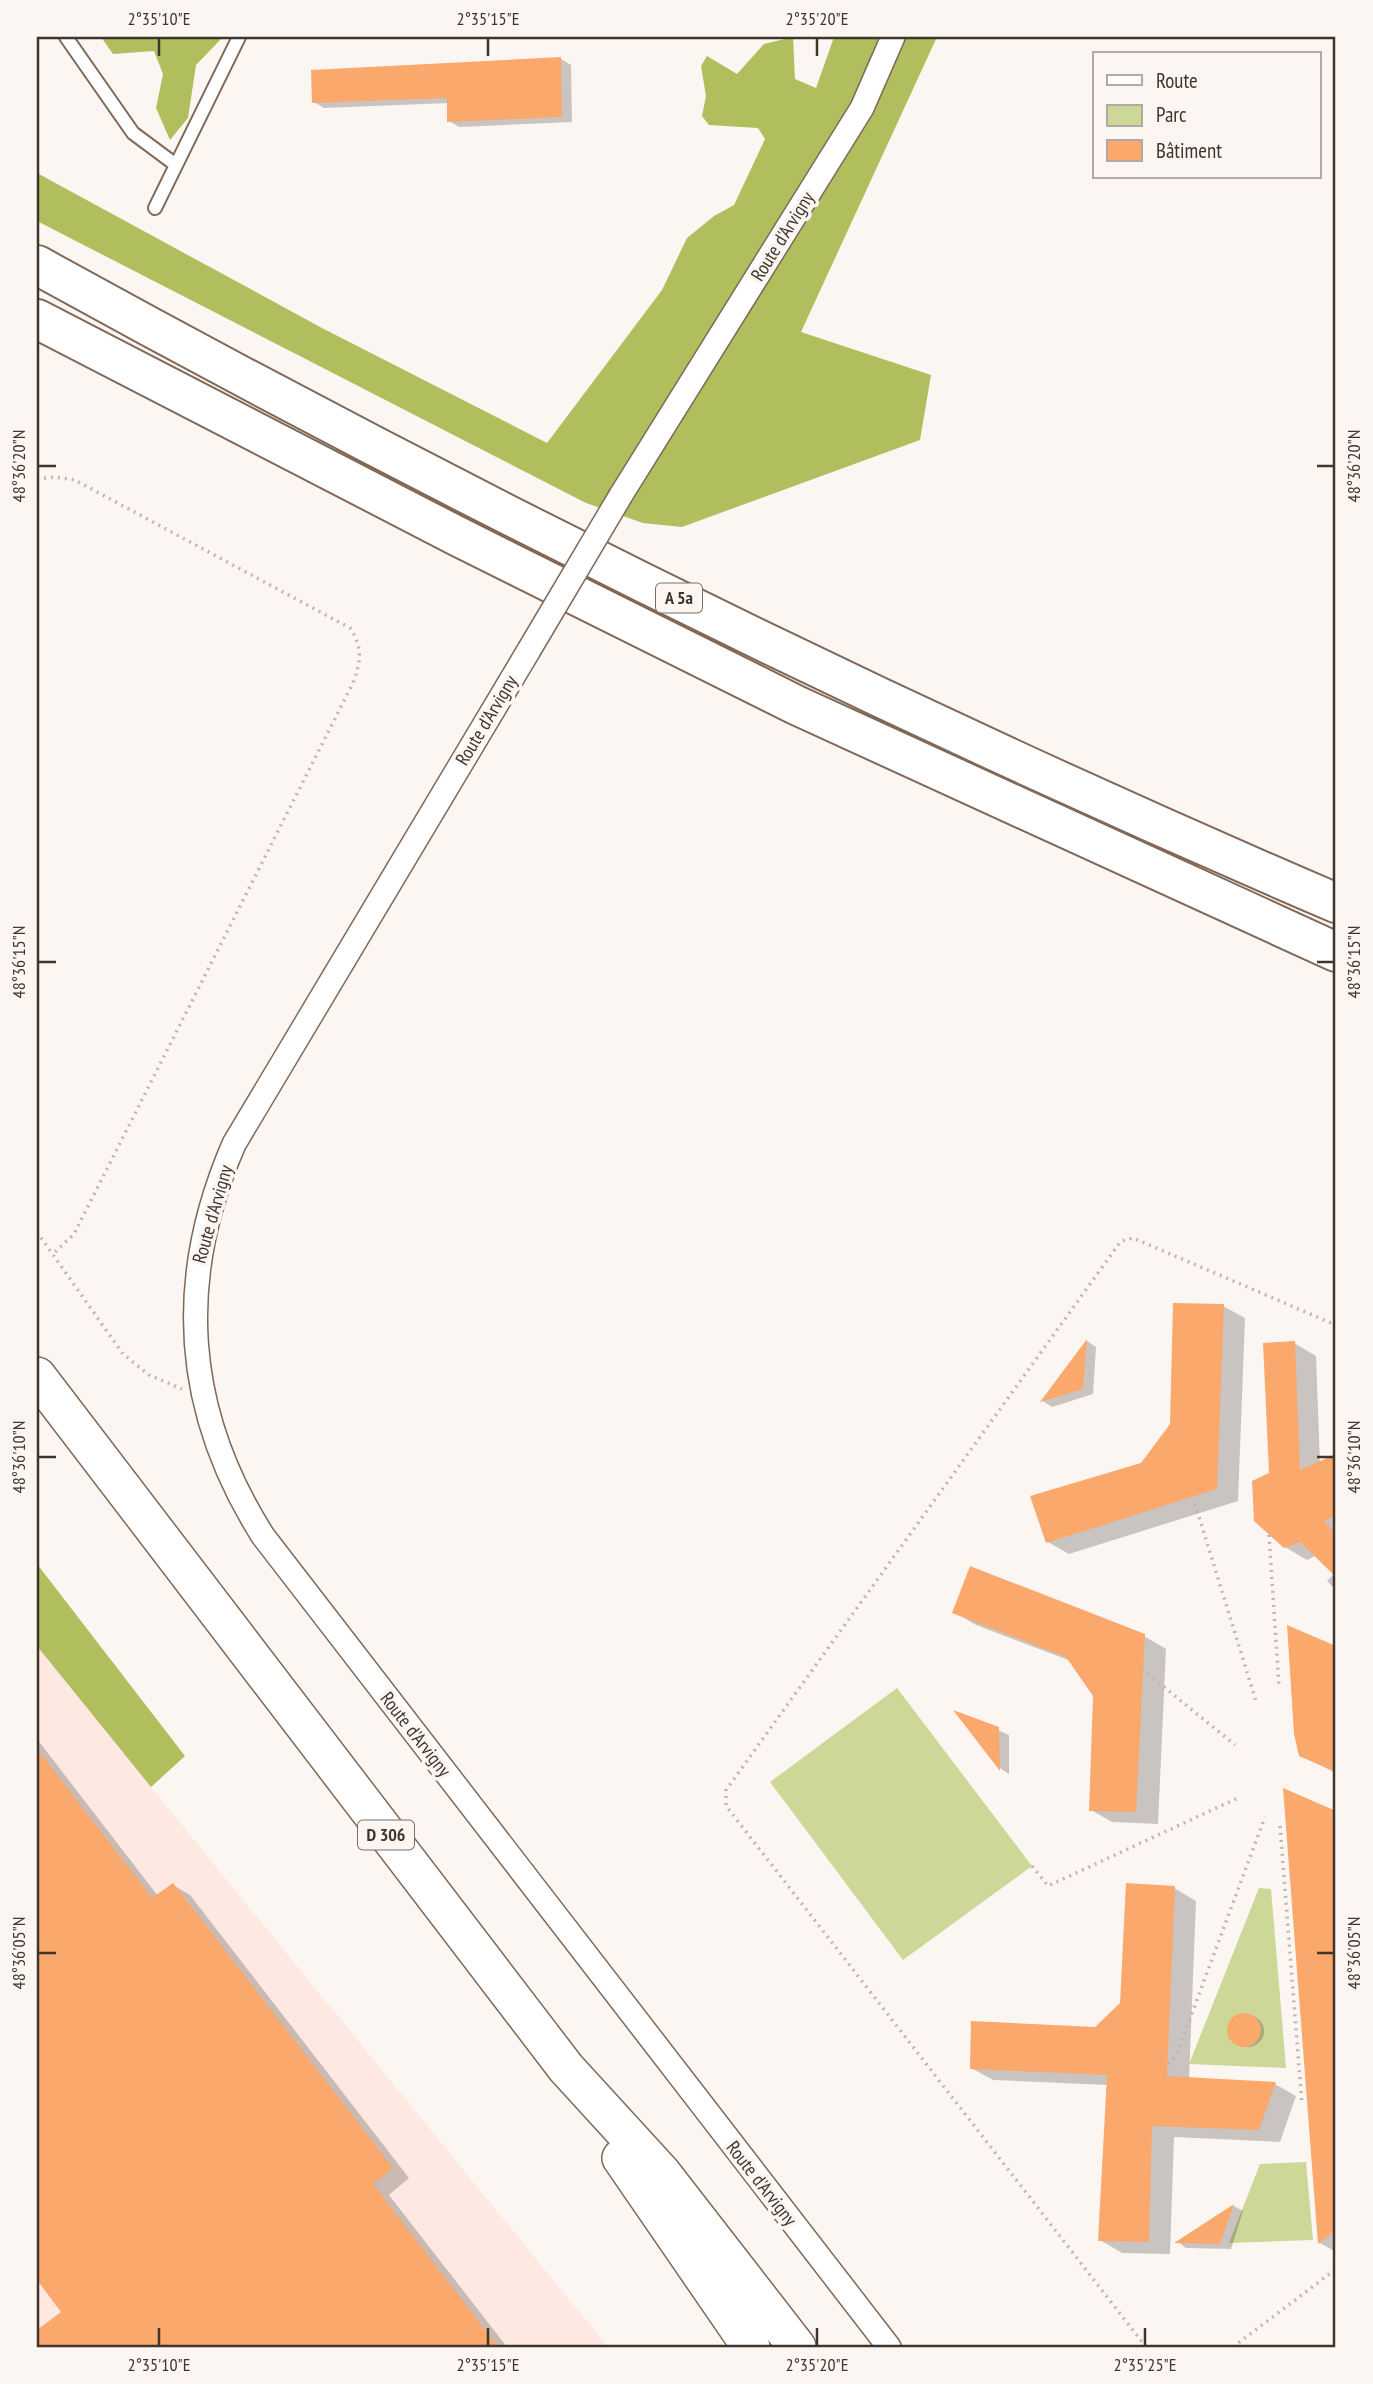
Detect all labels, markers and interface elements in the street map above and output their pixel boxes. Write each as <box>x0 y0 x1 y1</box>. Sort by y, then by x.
text: 2°35'10"E <box>128 7 190 30</box>
text: 2°35'15"E <box>457 7 519 30</box>
text: 2°35'20"E <box>786 7 848 30</box>
legend <box>1093 52 1320 178</box>
text: Route <box>1156 67 1198 94</box>
text: Parc <box>1156 101 1187 128</box>
text: Bâtiment <box>1156 137 1222 164</box>
street label: Route d'Arvigny <box>745 186 819 285</box>
text: 48°36'20"N <box>7 430 30 502</box>
text: 48°36'20"N <box>1342 430 1365 502</box>
road number: A 5a <box>656 584 702 612</box>
street label: Route d'Arvigny <box>450 670 523 769</box>
text: 48°36'15"N <box>7 926 30 998</box>
text: 48°36'15"N <box>1342 926 1365 998</box>
street label: Route d'Arvigny <box>187 1161 238 1266</box>
text: 48°36'10"N <box>7 1421 30 1493</box>
text: 48°36'10"N <box>1342 1421 1365 1493</box>
street label: Route d'Arvigny <box>375 1687 457 1782</box>
road number: D 306 <box>358 1821 414 1850</box>
text: 48°36'05"N <box>7 1917 30 1989</box>
text: 48°36'05"N <box>1342 1917 1365 1989</box>
street label: Route d'Arvigny <box>721 2136 803 2231</box>
text: 2°35'10"E <box>128 2353 190 2376</box>
text: 2°35'15"E <box>457 2353 519 2376</box>
text: 2°35'20"E <box>786 2353 848 2376</box>
text: 2°35'25"E <box>1114 2353 1176 2376</box>

